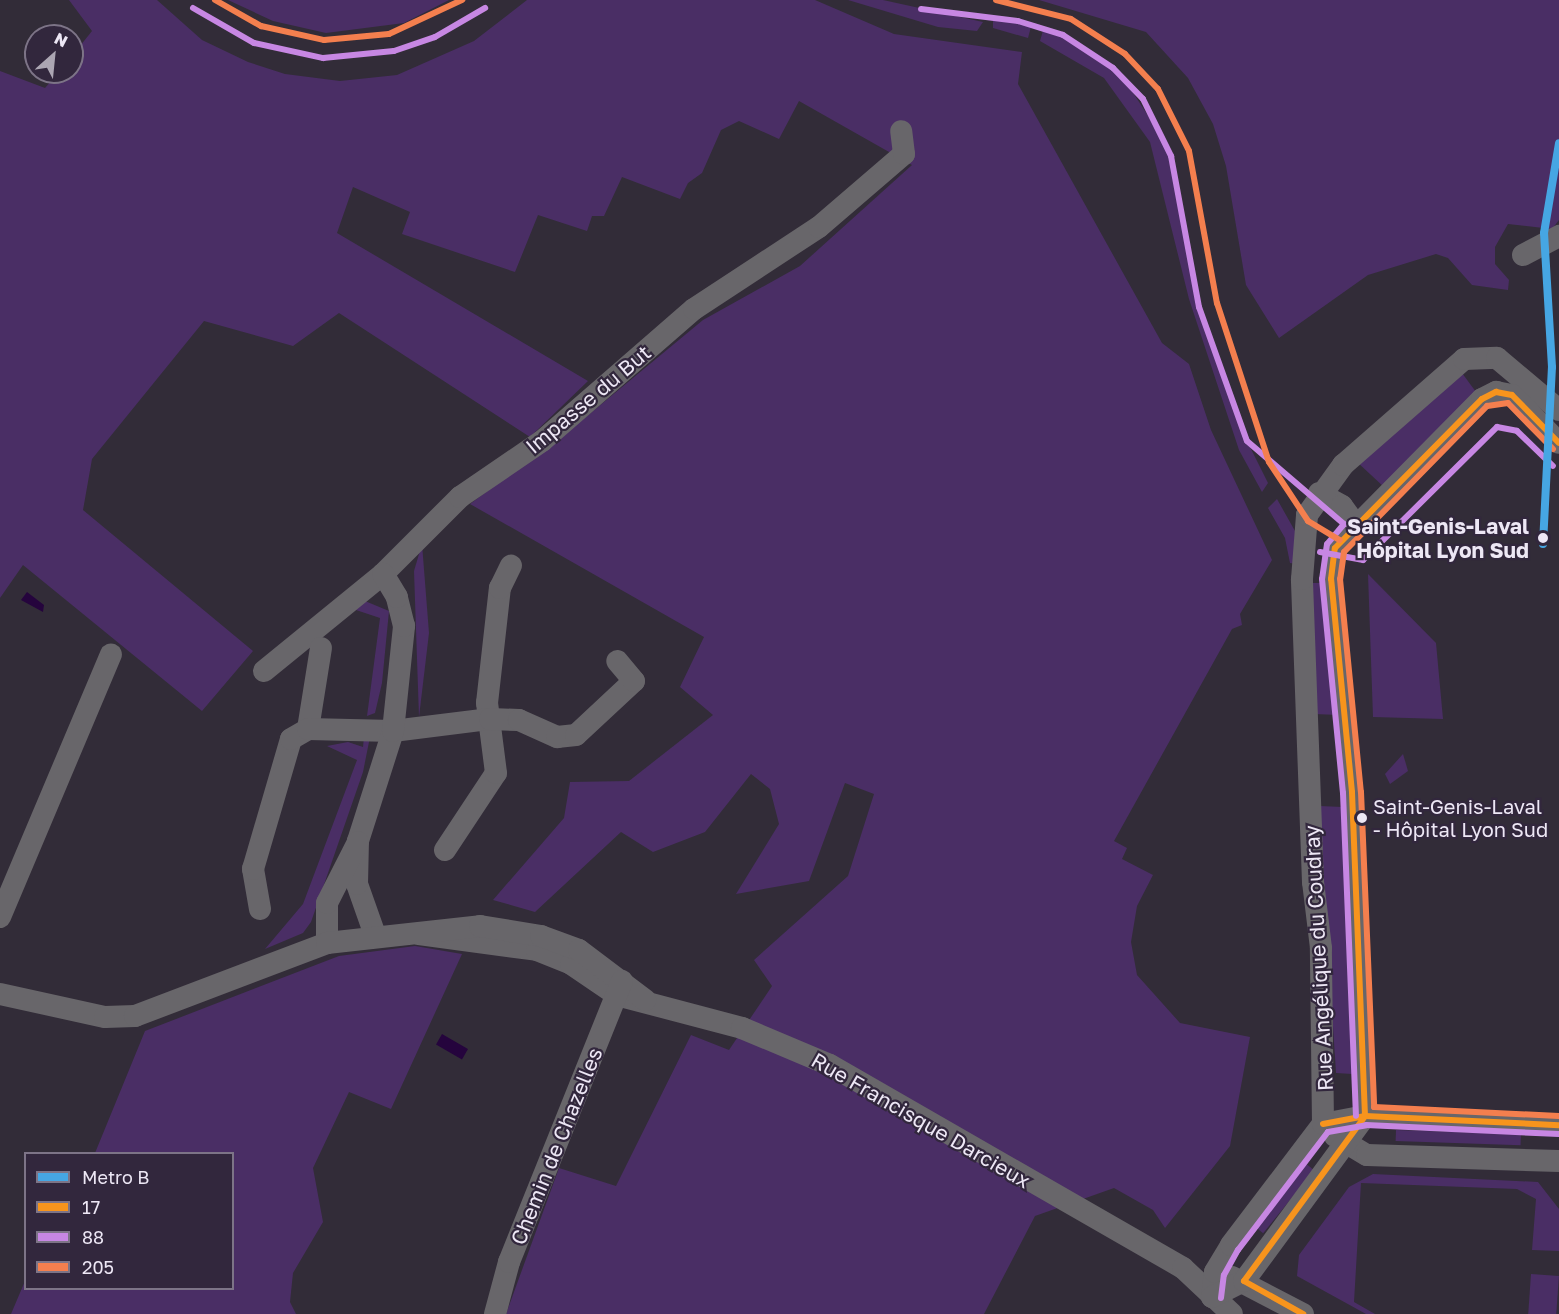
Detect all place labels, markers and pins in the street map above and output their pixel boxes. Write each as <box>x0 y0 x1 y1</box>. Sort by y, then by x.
place label: Saint-Genis-Laval Hôpital Lyon Sud <box>1347 513 1529 563</box>
marker: Saint-Genis-Laval Hôpital Lyon Sud <box>1534 529 1552 547</box>
place label: Saint-Genis-Laval - Hôpital Lyon Sud <box>1373 795 1548 842</box>
marker: Saint-Genis-Laval - Hôpital Lyon Sud <box>1356 812 1368 824</box>

